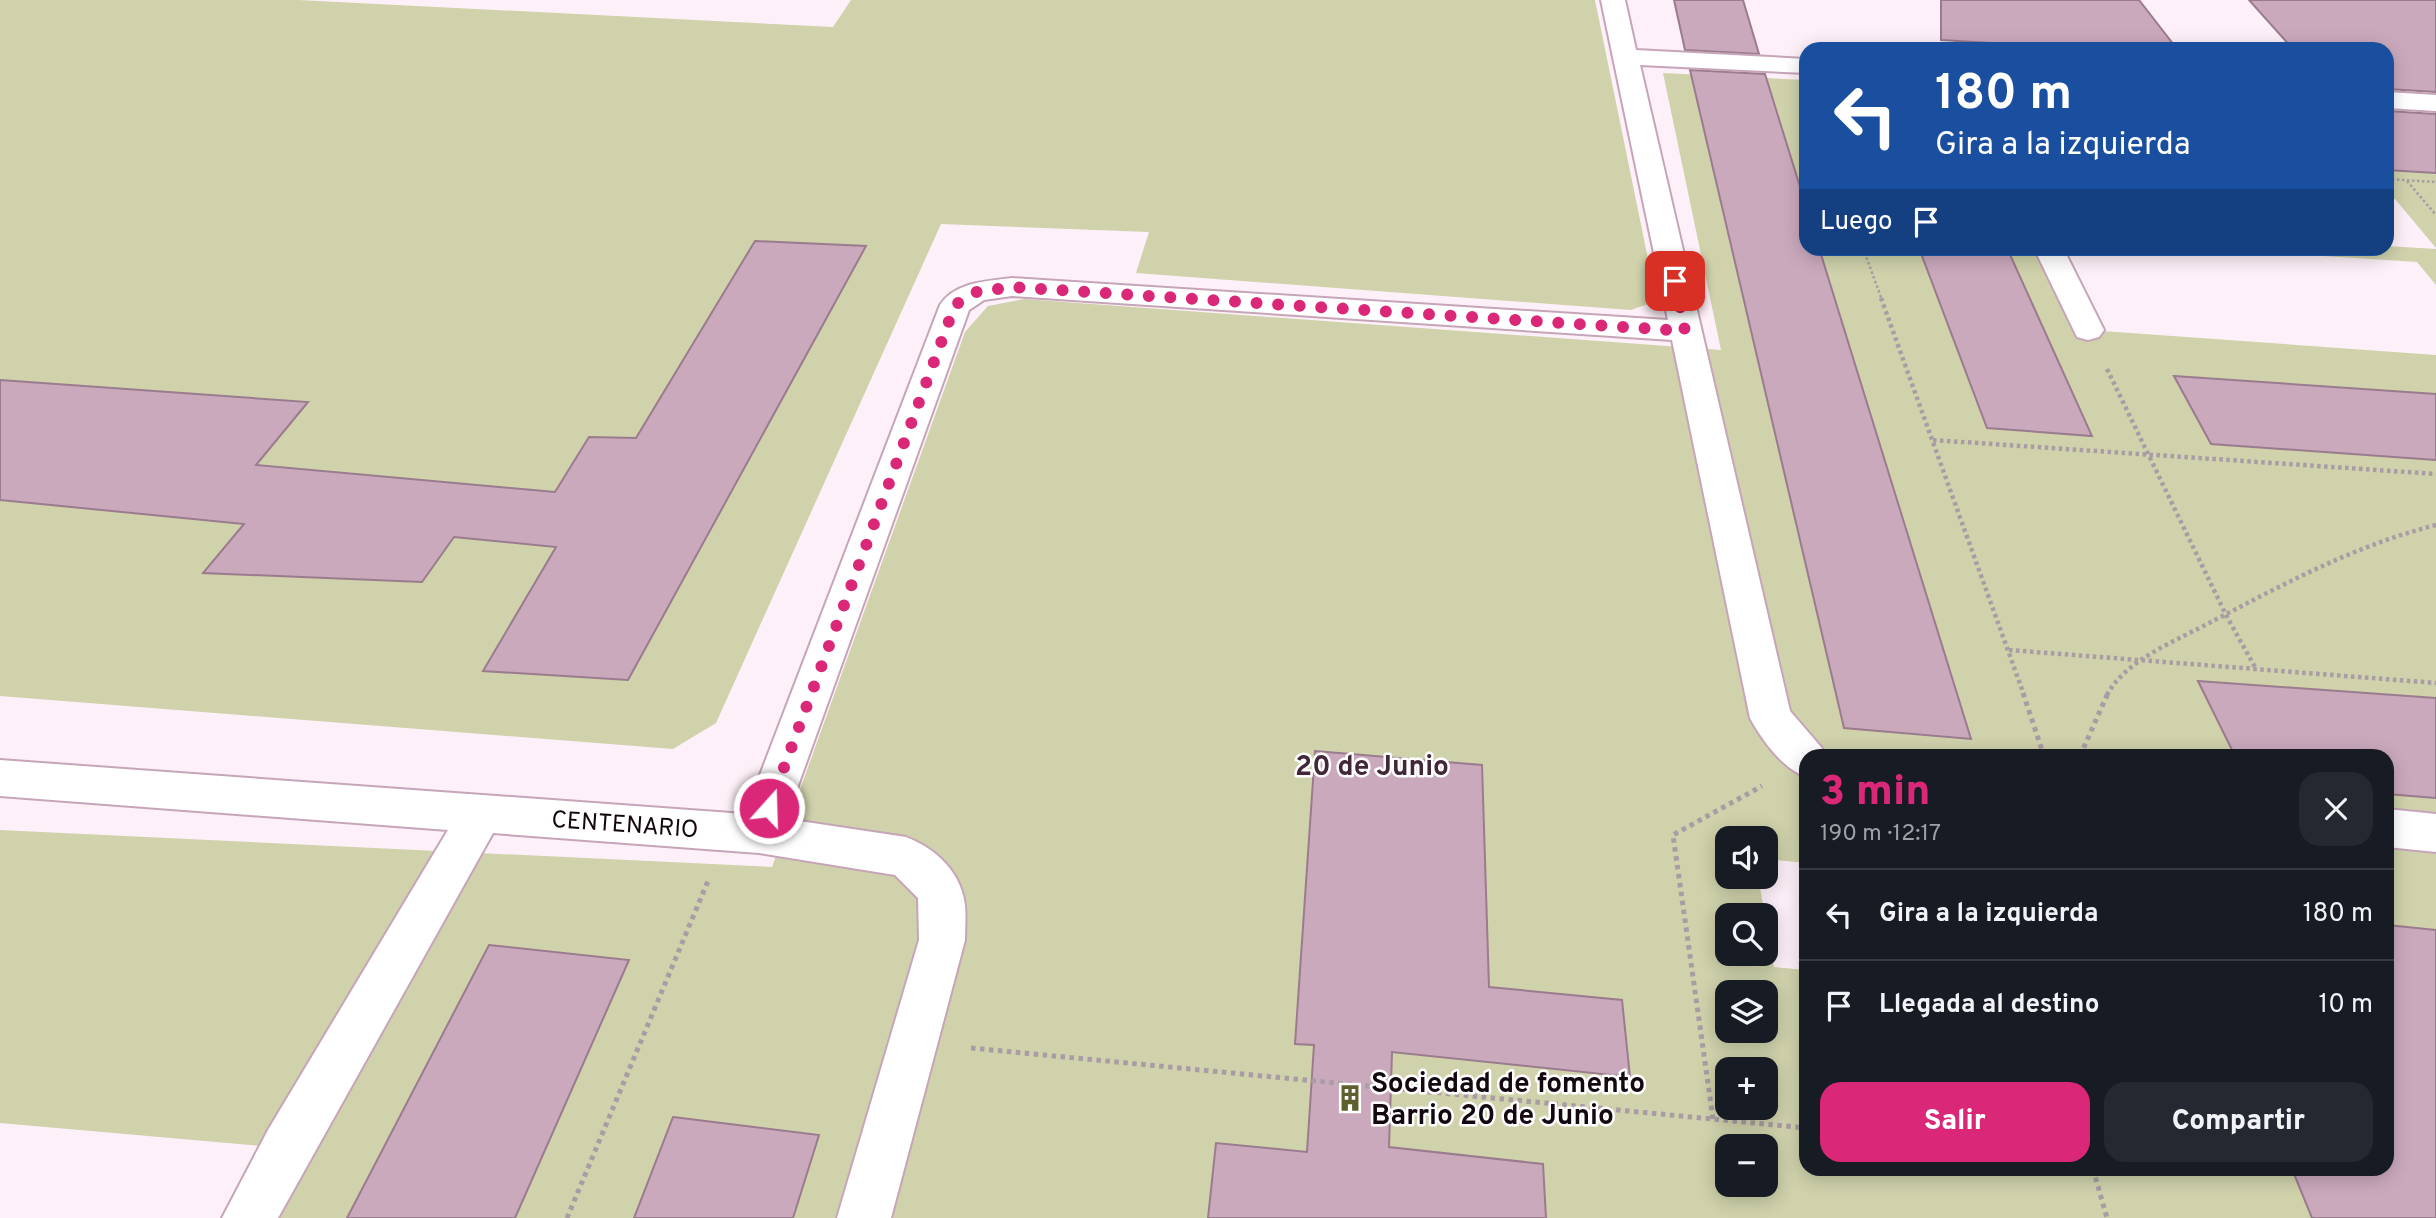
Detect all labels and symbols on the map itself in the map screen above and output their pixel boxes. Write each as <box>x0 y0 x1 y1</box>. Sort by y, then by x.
pin <box>1645 251 1705 311</box>
district label: 20 de Junio <box>1295 750 1449 786</box>
position arrow <box>732 771 806 845</box>
street label: CENTENARIO <box>550 806 699 846</box>
place label: Sociedad de fomento Barrio 20 de Junio <box>1371 1067 1645 1135</box>
building icon: Sociedad de fomento Barrio 20 de Junio <box>1335 1083 1365 1113</box>

